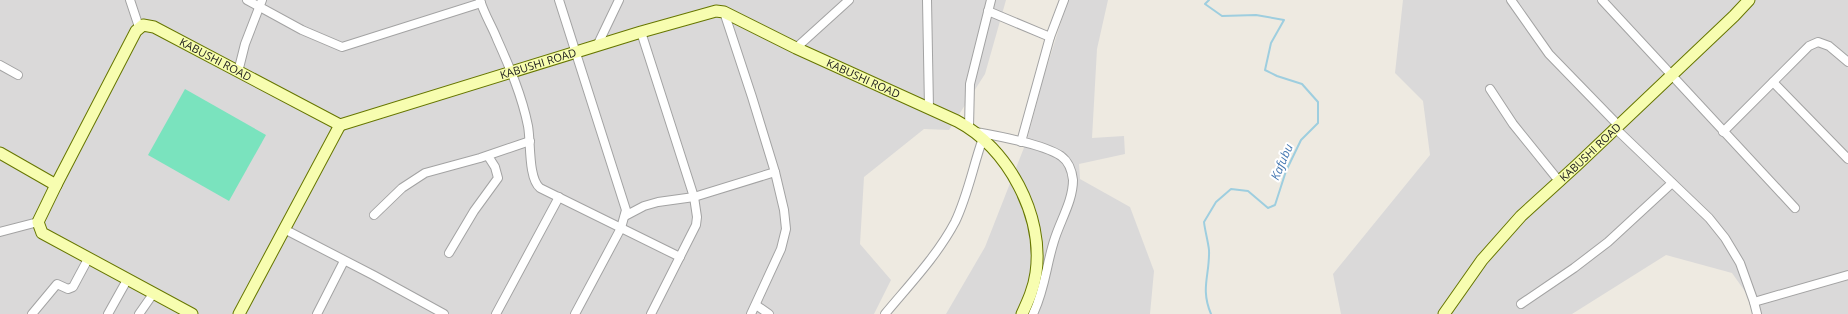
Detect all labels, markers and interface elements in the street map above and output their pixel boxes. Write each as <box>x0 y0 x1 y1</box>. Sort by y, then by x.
street label: KABUSHI ROAD <box>177 34 254 84</box>
street label: KABUSHI ROAD <box>498 44 578 82</box>
street label: KABUSHI ROAD <box>824 55 903 101</box>
street label: KABUSHI ROAD <box>1556 119 1624 184</box>
water label: Kafubu <box>1266 141 1297 183</box>

